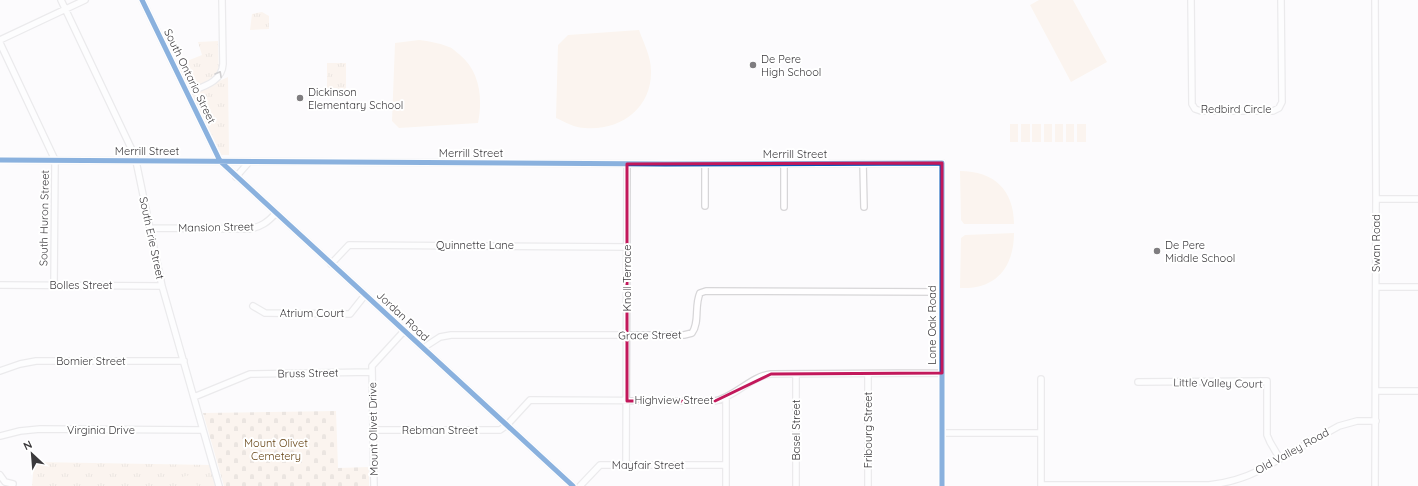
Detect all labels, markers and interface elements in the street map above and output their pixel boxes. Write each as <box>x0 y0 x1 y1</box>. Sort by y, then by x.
street label: South Ontario Street <box>161 26 219 126</box>
place label: De Pere High School <box>761 52 821 79</box>
marker: De Pere High School <box>748 60 758 70</box>
one-way arrow <box>215 71 222 78</box>
place label: Dickinson Elementary School <box>308 85 403 112</box>
marker: Dickinson Elementary School <box>295 93 305 103</box>
street label: Redbird Circle <box>1201 102 1271 116</box>
street label: Merrill Street <box>115 144 179 158</box>
street label: Merrill Street <box>439 146 503 160</box>
street label: Merrill Street <box>763 147 827 161</box>
street label: South Huron Street <box>36 169 52 266</box>
street label: South Erie Street <box>136 195 168 281</box>
street label: Swan Road <box>1369 214 1383 272</box>
street label: Mansion Street <box>178 219 254 235</box>
street label: Quinnette Lane <box>436 238 514 252</box>
place label: De Pere Middle School <box>1165 238 1235 265</box>
street label: Knoll Terrace <box>620 245 634 311</box>
marker: De Pere Middle School <box>1152 246 1162 256</box>
street label: Bolles Street <box>49 278 113 292</box>
street label: Lone Oak Road <box>925 285 939 365</box>
street label: Jordan Road <box>374 288 432 344</box>
street label: Atrium Court <box>280 306 345 320</box>
street label: Grace Street <box>618 327 682 343</box>
street label: Bomier Street <box>56 354 126 368</box>
street label: Bruss Street <box>277 365 339 381</box>
street label: Little Valley Court <box>1173 375 1263 391</box>
street label: Mount Olivet Drive <box>365 382 381 476</box>
street label: Fribourg Street <box>861 392 875 468</box>
street label: Highview Street <box>634 393 714 407</box>
street label: Basel Street <box>789 399 803 460</box>
street label: Virginia Drive <box>67 423 135 437</box>
street label: Rebman Street <box>402 423 478 437</box>
street label: Old Valley Road <box>1253 425 1331 477</box>
north arrow <box>12 434 52 474</box>
park label: Mount Olivet Cemetery <box>244 436 308 463</box>
text: N <box>21 437 34 453</box>
street label: Mayfair Street <box>612 458 684 472</box>

